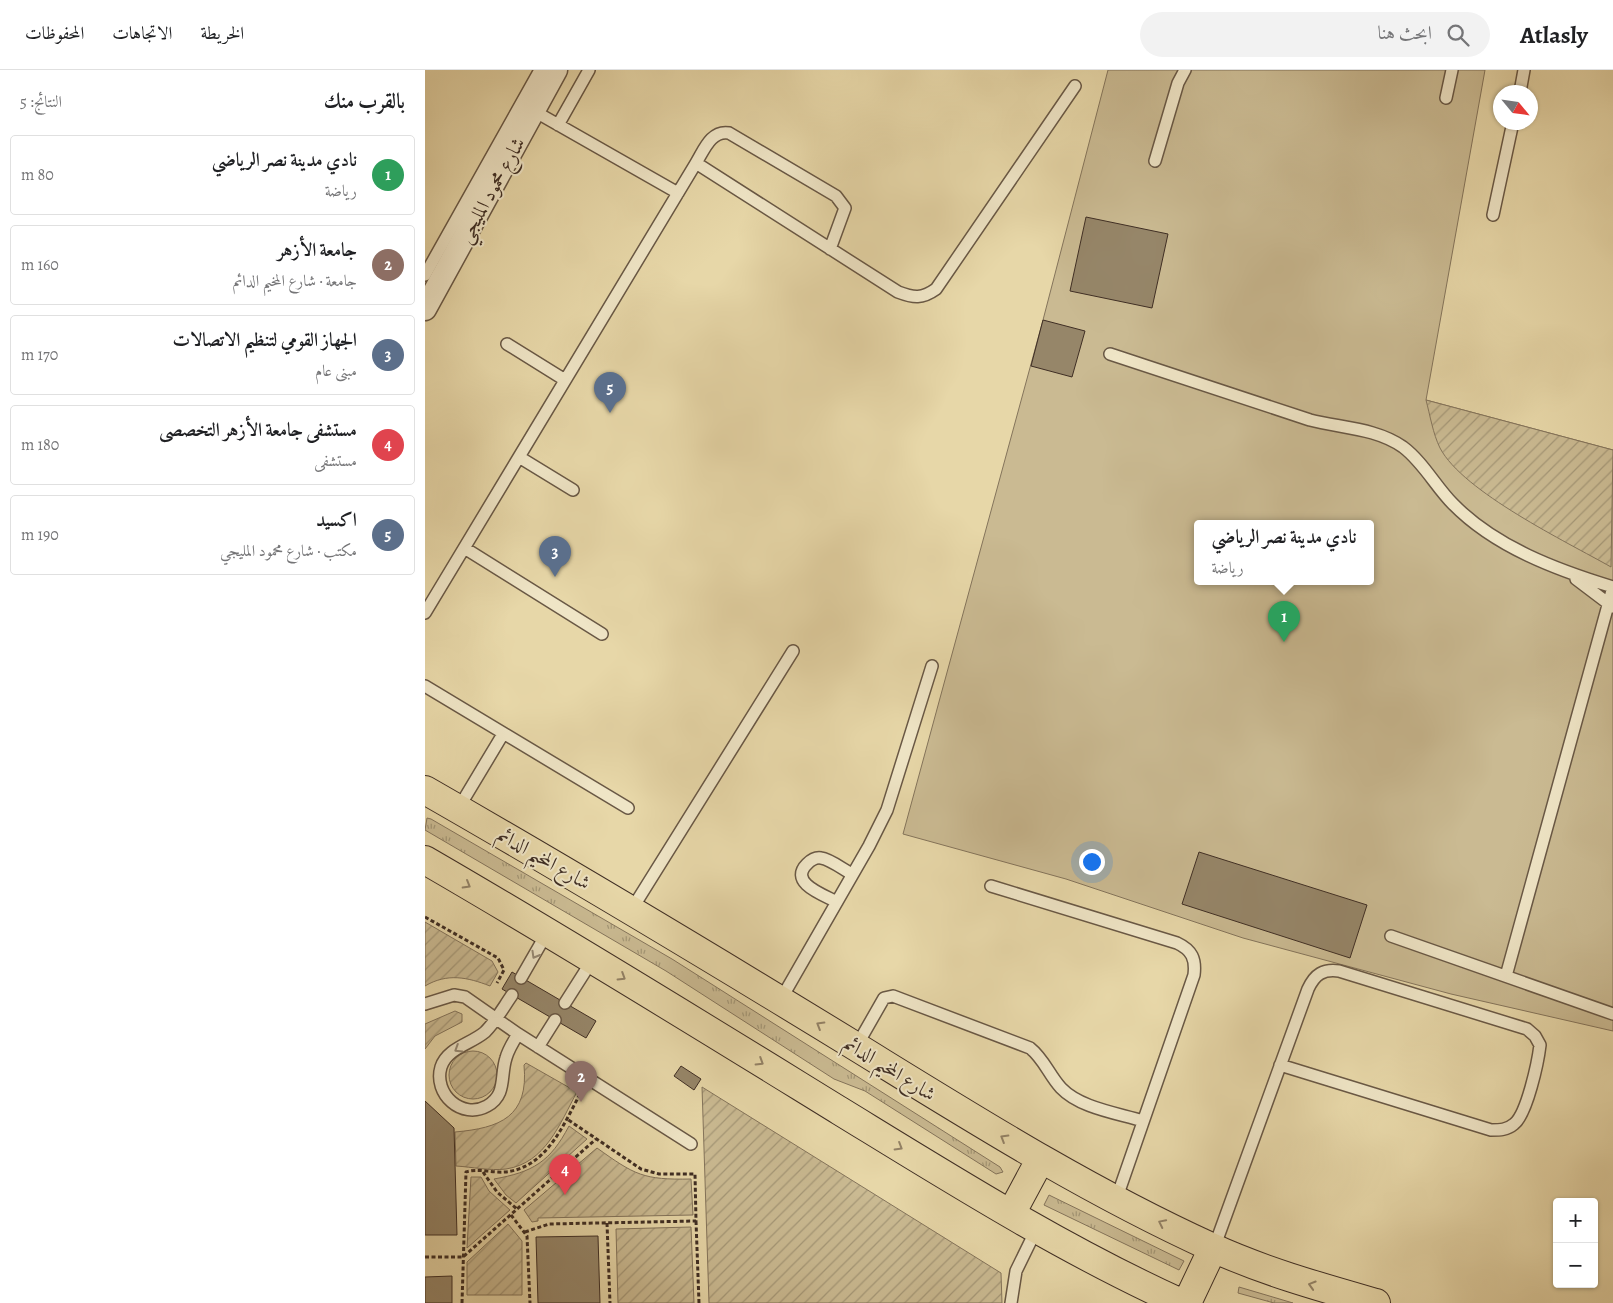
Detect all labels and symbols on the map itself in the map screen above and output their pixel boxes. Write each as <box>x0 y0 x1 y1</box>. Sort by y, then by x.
north arrow <box>1493 85 1538 130</box>
street label: شارع محمود المليجي <box>451 132 536 251</box>
pin: 5 <box>594 372 626 413</box>
pin: 3 <box>539 536 571 577</box>
pin: 1 <box>1268 601 1300 642</box>
street label: شارع المخيم الدائم <box>489 821 596 901</box>
your location <box>1079 849 1105 875</box>
one-way arrow <box>462 878 471 888</box>
one-way arrow <box>531 949 541 958</box>
one-way arrow <box>616 970 625 980</box>
one-way arrow <box>817 1022 826 1032</box>
street label: شارع المخيم الدائم <box>835 1029 941 1113</box>
one-way arrow <box>454 1042 463 1052</box>
one-way arrow <box>755 1055 764 1065</box>
pin: 2 <box>565 1061 597 1102</box>
one-way arrow <box>1000 1134 1009 1144</box>
one-way arrow <box>893 1140 902 1150</box>
pin: 4 <box>549 1154 581 1195</box>
one-way arrow <box>1158 1219 1167 1230</box>
one-way arrow <box>1309 1280 1317 1290</box>

